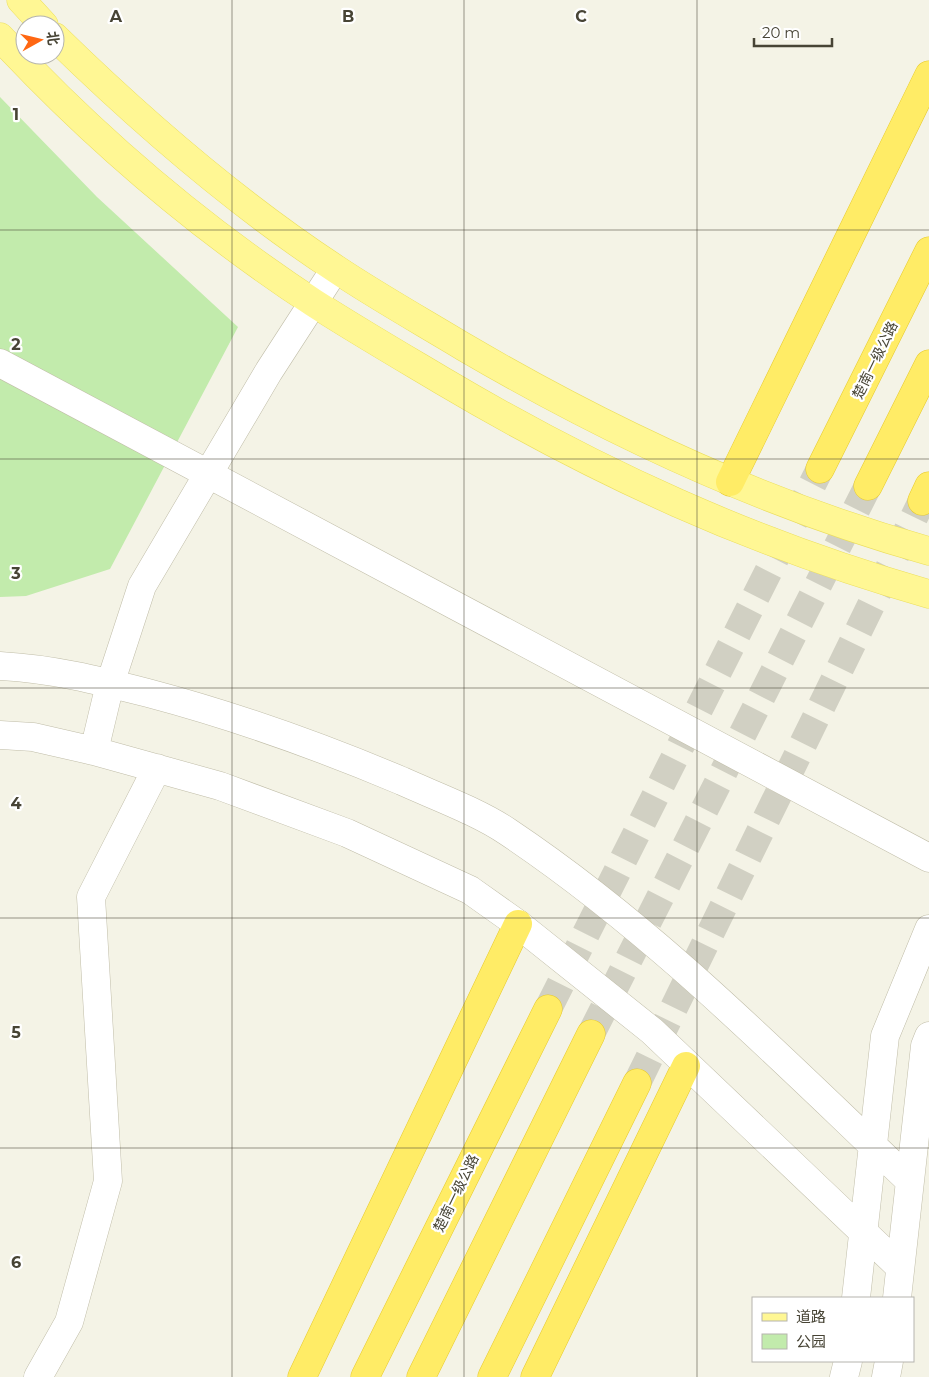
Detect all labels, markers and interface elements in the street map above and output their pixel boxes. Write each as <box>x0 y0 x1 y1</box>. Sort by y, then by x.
text: A <box>109 7 123 26</box>
text: B <box>342 7 354 26</box>
text: C <box>575 7 587 26</box>
north arrow <box>15 15 65 65</box>
scale bar <box>754 15 832 47</box>
text: 20 m <box>762 23 800 42</box>
text: 北 <box>43 30 63 46</box>
text: 1 <box>13 105 19 124</box>
street label: 楚南一级公路 <box>848 318 902 402</box>
text: 2 <box>11 335 21 354</box>
text: 3 <box>10 564 21 583</box>
text: 4 <box>10 794 22 813</box>
text: 5 <box>11 1023 21 1042</box>
street label: 楚南一级公路 <box>429 1151 483 1235</box>
text: 6 <box>11 1253 21 1272</box>
legend <box>752 1297 914 1362</box>
text: 道路 <box>796 1307 826 1326</box>
text: 公园 <box>796 1332 826 1351</box>

